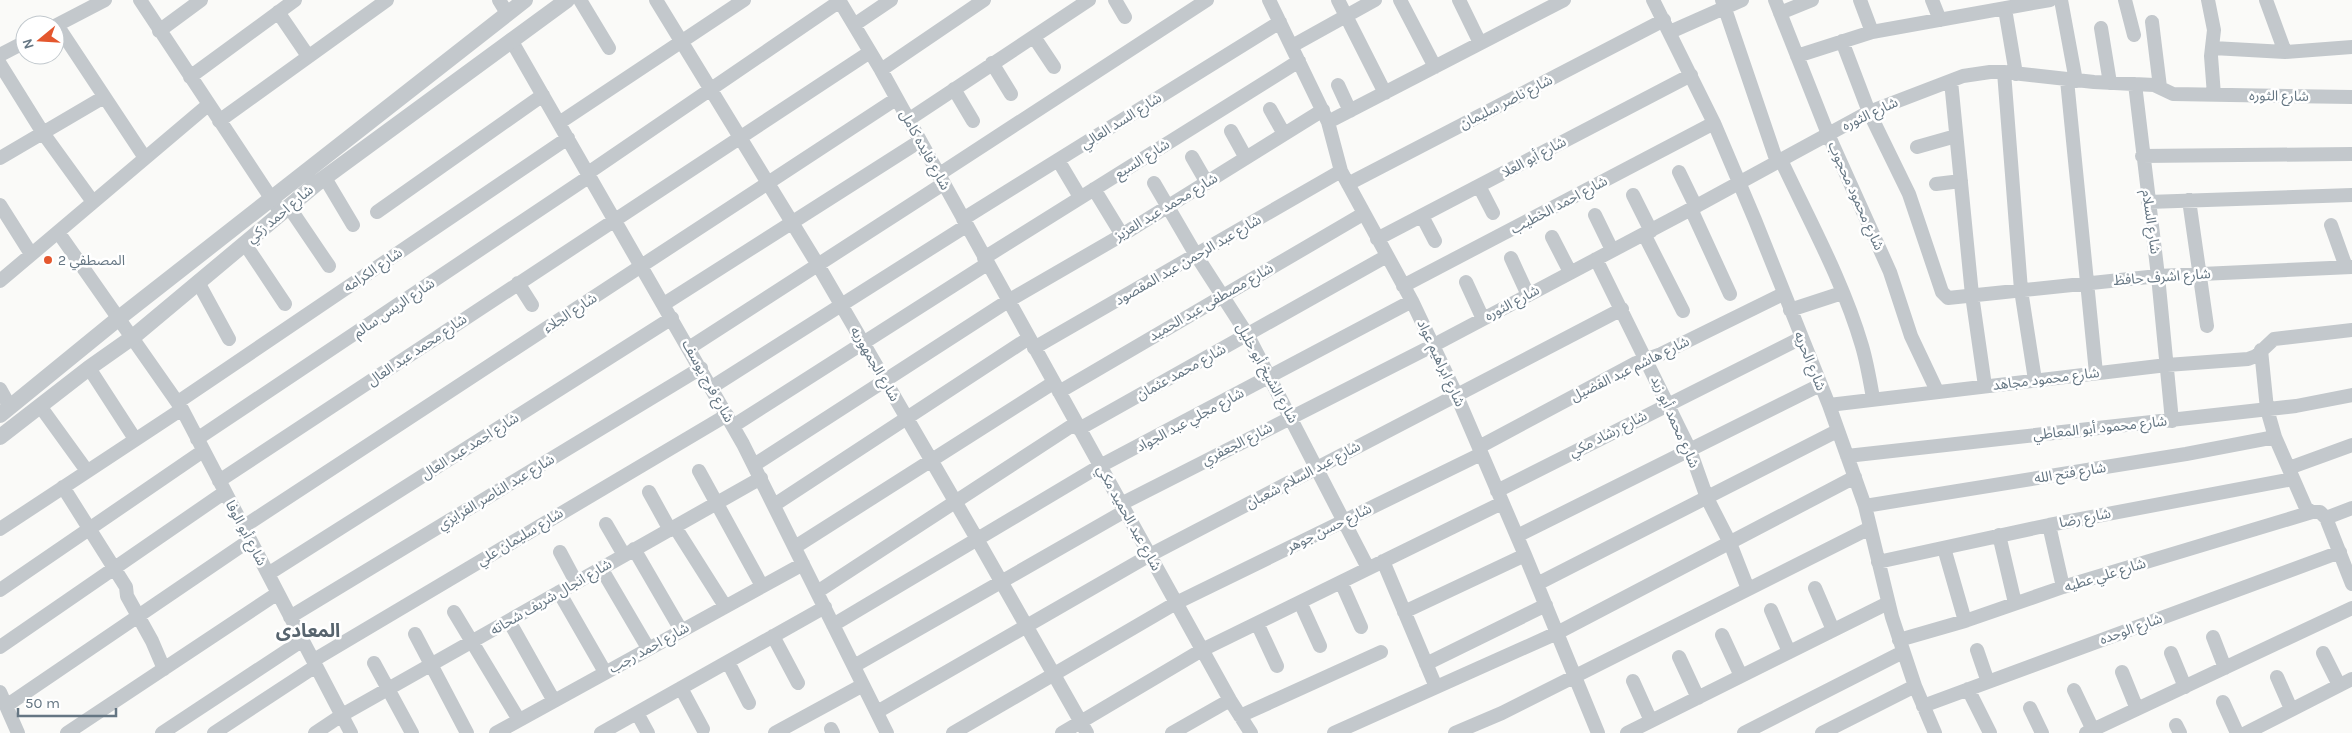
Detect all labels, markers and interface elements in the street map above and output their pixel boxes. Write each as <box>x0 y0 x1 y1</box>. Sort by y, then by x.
north arrow <box>15 15 65 65</box>
text: N <box>18 36 38 51</box>
street label: شارع ناصر سليمان <box>1457 71 1556 135</box>
street label: شارع الثوره <box>2249 87 2309 107</box>
street label: شارع السد العالي <box>1077 89 1166 155</box>
street label: شارع الثوره <box>1839 94 1901 136</box>
street label: شارع فايده كامل <box>894 107 954 194</box>
street label: شارع أبو العلا <box>1499 132 1570 183</box>
street label: شارع السبع <box>1111 135 1174 184</box>
street label: شارع محمود محجوب <box>1823 139 1888 254</box>
street label: شارع محمد عبد العزيز <box>1110 169 1222 247</box>
street label: شارع احمد الخطيب <box>1508 172 1611 239</box>
street label: شارع احمد زكي <box>243 181 318 248</box>
street label: شارع السلام <box>2136 189 2164 255</box>
street label: شارع عبد الرحمن عبد المقصود <box>1112 211 1265 311</box>
street label: شارع الكرامه <box>340 244 407 298</box>
place label: المصطفي 2 <box>58 252 125 271</box>
marker: المصطفي 2 <box>42 254 54 266</box>
street label: شارع مصطفى عبد الحميد <box>1146 259 1277 346</box>
street label: شارع اشرف حافظ <box>2113 265 2211 291</box>
street label: شارع الريس سالم <box>350 275 439 343</box>
street label: شارع الثوره <box>1482 281 1543 326</box>
street label: شارع الجلاء <box>540 289 601 338</box>
street label: شارع محمد عبد العال <box>364 310 471 391</box>
street label: شارع ابراهيم عواد <box>1412 317 1469 410</box>
street label: شارع الشيخ أبو خليل <box>1231 320 1302 427</box>
street label: شارع الجمهوريه <box>845 323 903 406</box>
street label: شارع الحريه <box>1789 329 1830 394</box>
street label: شارع هاشم عبد الفضيل <box>1568 333 1693 407</box>
street label: شارع فرج يوسف <box>677 337 738 426</box>
street label: شارع محمد عثمان <box>1133 340 1230 405</box>
street label: شارع محمود مجاهد <box>1992 364 2101 396</box>
street label: شارع محمد أبو زيد <box>1645 373 1704 472</box>
street label: شارع مجلي عبد الجواد <box>1133 384 1248 458</box>
street label: شارع رشاد مكي <box>1566 407 1651 463</box>
street label: شارع احمد عبد العال <box>418 409 523 485</box>
street label: شارع محمود أبو المعاطي <box>2032 412 2168 446</box>
street label: شارع الجعفري <box>1199 419 1276 471</box>
street label: شارع عبد السلام شعبان <box>1243 438 1364 514</box>
street label: شارع عبد الناصر الفرايزي <box>434 450 559 536</box>
street label: شارع فتح الله <box>2033 459 2107 489</box>
street label: شارع عبد الحميد مكي <box>1091 462 1165 575</box>
street label: شارع أبو الوفا <box>220 497 271 570</box>
street label: شارع حسن جوهر <box>1283 500 1375 558</box>
street label: شارع سليمان علي <box>474 505 567 571</box>
street label: شارع رضا <box>2058 505 2113 533</box>
street label: شارع انجال شريف شحاته <box>487 555 616 641</box>
street label: شارع علي عطيه <box>2062 555 2149 598</box>
street label: شارع الوحده <box>2097 610 2165 650</box>
street label: شارع احمد رجب <box>606 619 693 679</box>
district label: المعادى <box>276 620 340 642</box>
scale bar <box>18 686 115 718</box>
text: 50 m <box>25 694 60 712</box>

